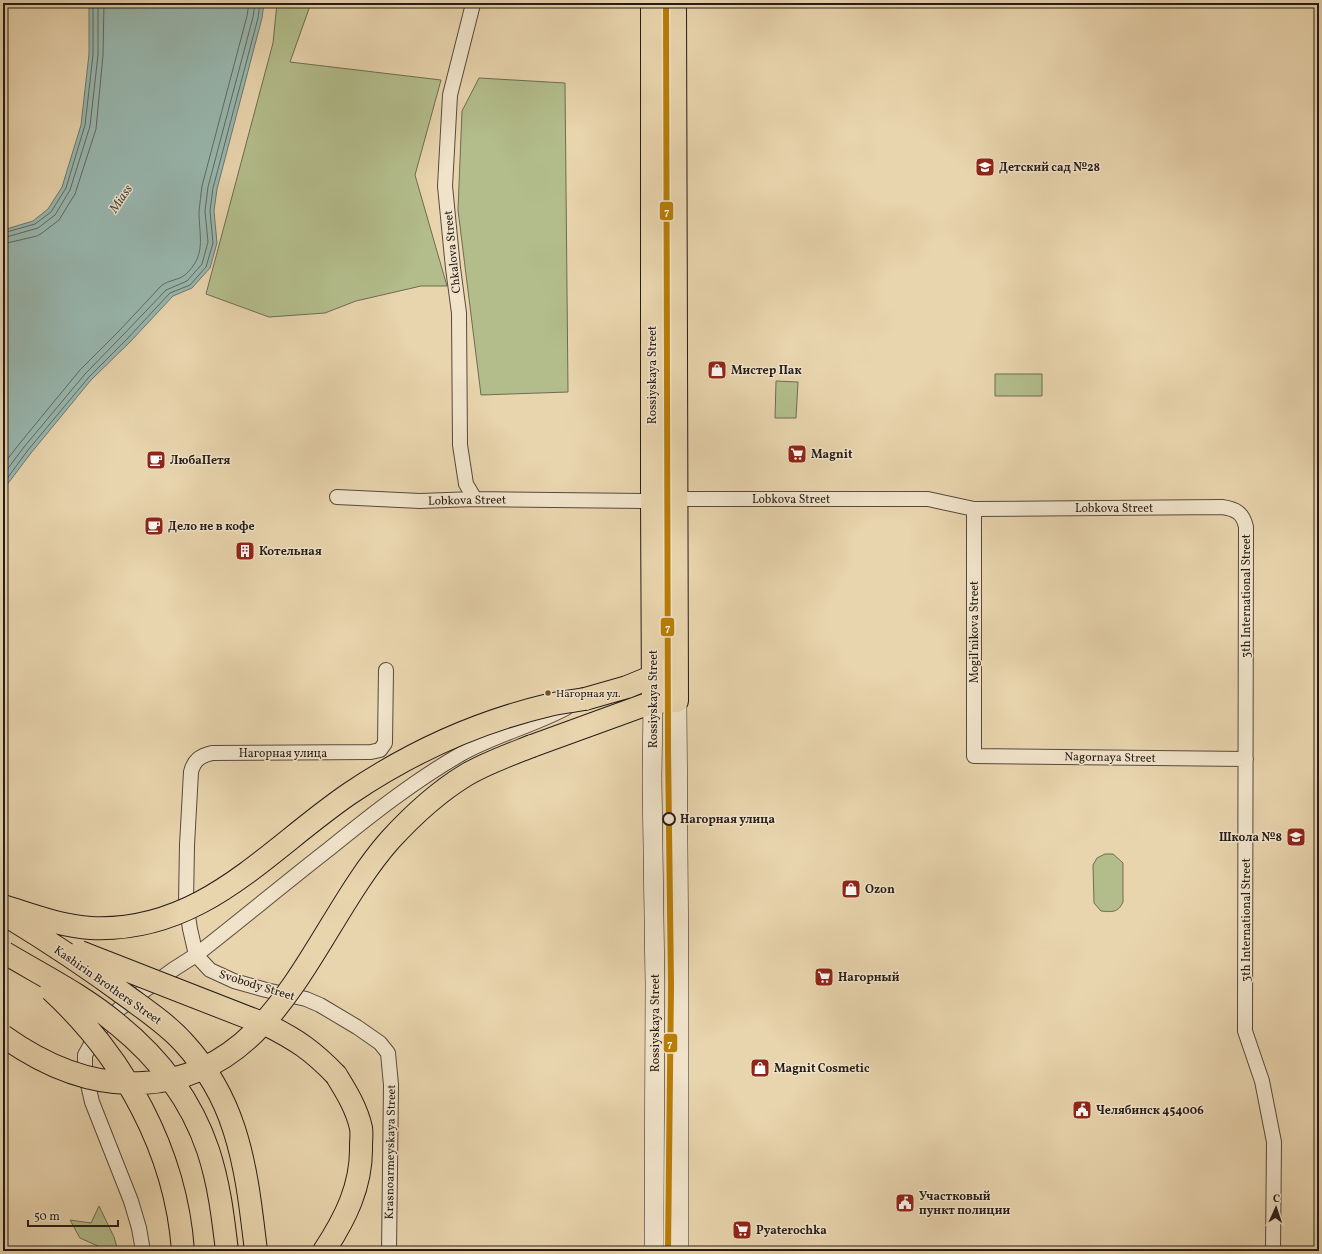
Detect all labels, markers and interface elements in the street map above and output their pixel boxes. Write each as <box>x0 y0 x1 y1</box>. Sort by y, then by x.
school or university icon: Детский сад №28 <box>974 156 996 178</box>
place label: Детский сад №28 <box>999 160 1100 176</box>
water label: Miass <box>105 181 138 218</box>
line badge: 7 <box>659 201 674 221</box>
text: 7 <box>664 205 670 220</box>
street label: Chkalova Street <box>441 210 465 294</box>
street label: Rossiyskaya Street <box>645 326 661 424</box>
shop icon: Мистер Пак <box>706 359 728 381</box>
place label: Мистер Пак <box>731 363 802 379</box>
supermarket icon: Magnit <box>786 443 808 465</box>
place label: Magnit <box>811 447 853 463</box>
cafe icon: ЛюбаПетя <box>145 449 167 471</box>
place label: ЛюбаПетя <box>170 453 231 469</box>
street label: Lobkova Street <box>428 492 506 510</box>
street label: Lobkova Street <box>752 492 830 508</box>
street label: Lobkova Street <box>1075 501 1153 517</box>
cafe icon: Дело не в кофе <box>143 515 165 537</box>
place label: Дело не в кофе <box>168 519 255 535</box>
street label: 3th International Street <box>1239 534 1255 658</box>
building icon: Котельная <box>234 540 256 562</box>
place label: Котельная <box>259 544 322 560</box>
street label: Mogil'nikova Street <box>967 581 983 683</box>
line badge: 7 <box>660 617 675 637</box>
text: 7 <box>665 621 671 636</box>
street label: Rossiyskaya Street <box>646 650 662 748</box>
place label: Нагорная ул. <box>556 687 621 702</box>
marker: Нагорная ул. <box>543 688 553 698</box>
street label: Нагорная улица <box>239 746 327 762</box>
street label: Nagornaya Street <box>1064 749 1156 767</box>
marker: Нагорная улица <box>662 812 676 826</box>
place label: Нагорная улица <box>680 812 775 828</box>
school or university icon: Школа №8 <box>1285 826 1307 848</box>
place label: Школа №8 <box>1219 830 1282 846</box>
street label: 3th International Street <box>1239 858 1255 982</box>
shop icon: Ozon <box>840 878 862 900</box>
place label: Ozon <box>865 882 895 898</box>
street label: Kashirin Brothers Street <box>50 943 165 1029</box>
supermarket icon: Нагорный <box>813 966 835 988</box>
street label: Svobody Street <box>217 967 297 1005</box>
place label: Нагорный <box>838 970 900 986</box>
street label: Rossiyskaya Street <box>648 974 664 1072</box>
line badge: 7 <box>663 1033 678 1053</box>
text: 7 <box>667 1037 673 1052</box>
shop icon: Magnit Cosmetic <box>749 1057 771 1079</box>
place label: Magnit Cosmetic <box>774 1061 870 1077</box>
street label: Krasnoarmeyskaya Street <box>382 1084 400 1220</box>
public building icon: Челябинск 454006 <box>1071 1099 1093 1121</box>
place label: Челябинск 454006 <box>1096 1103 1204 1119</box>
north arrow <box>1256 1188 1296 1228</box>
place label: Участковый пункт полиции <box>919 1189 1010 1219</box>
public building icon: Участковый пункт полиции <box>894 1192 916 1214</box>
text: С <box>1273 1192 1280 1207</box>
scale bar <box>28 1202 118 1228</box>
text: 50 m <box>34 1209 60 1225</box>
supermarket icon: Pyaterochka <box>731 1219 753 1241</box>
place label: Pyaterochka <box>756 1223 827 1239</box>

